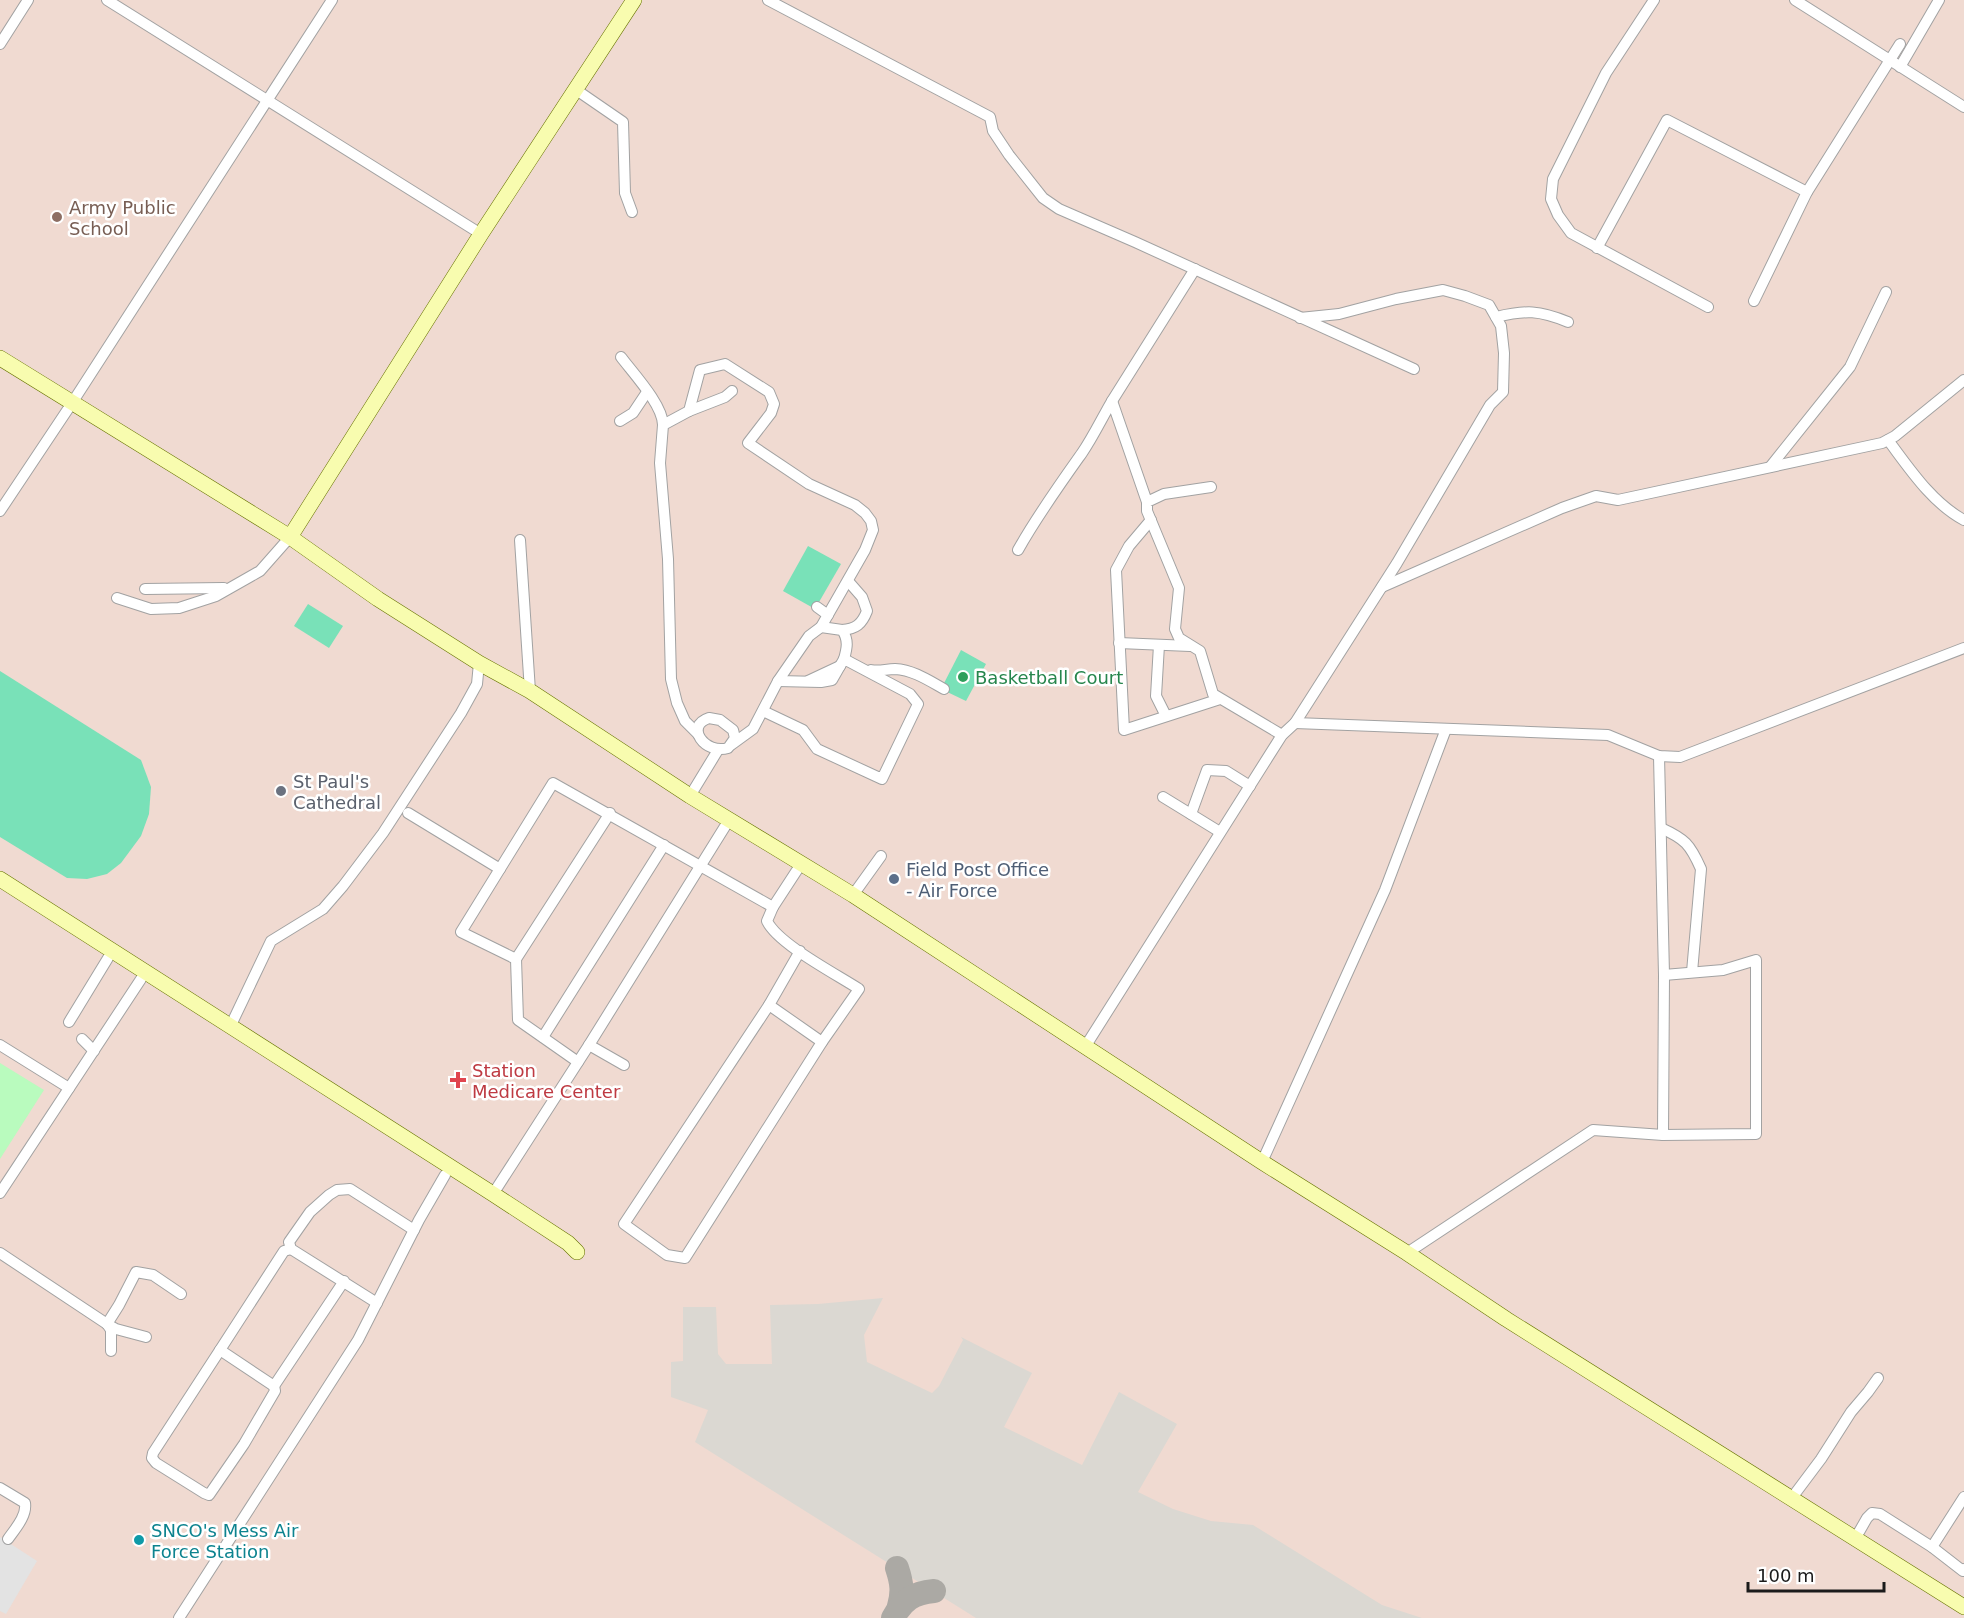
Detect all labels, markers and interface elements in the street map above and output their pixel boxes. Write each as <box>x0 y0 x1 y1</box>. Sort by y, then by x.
place label: Army Public School <box>69 197 176 239</box>
marker: Army Public School <box>50 210 64 224</box>
place label: Basketball Court <box>975 667 1123 688</box>
marker: Basketball Court <box>956 670 970 684</box>
place label: St Paul's Cathedral <box>293 771 381 813</box>
marker: St Paul's Cathedral <box>274 784 288 798</box>
place label: Field Post Office - Air Force <box>906 859 1049 901</box>
marker: Field Post Office - Air Force <box>887 872 901 886</box>
place label: Station Medicare Center <box>472 1060 621 1102</box>
marker: Station Medicare Center <box>449 1071 467 1089</box>
place label: SNCO's Mess Air Force Station <box>151 1520 299 1562</box>
marker: SNCO's Mess Air Force Station <box>132 1533 146 1547</box>
scale bar <box>1748 1555 1884 1593</box>
text: 100 m <box>1757 1565 1815 1586</box>

